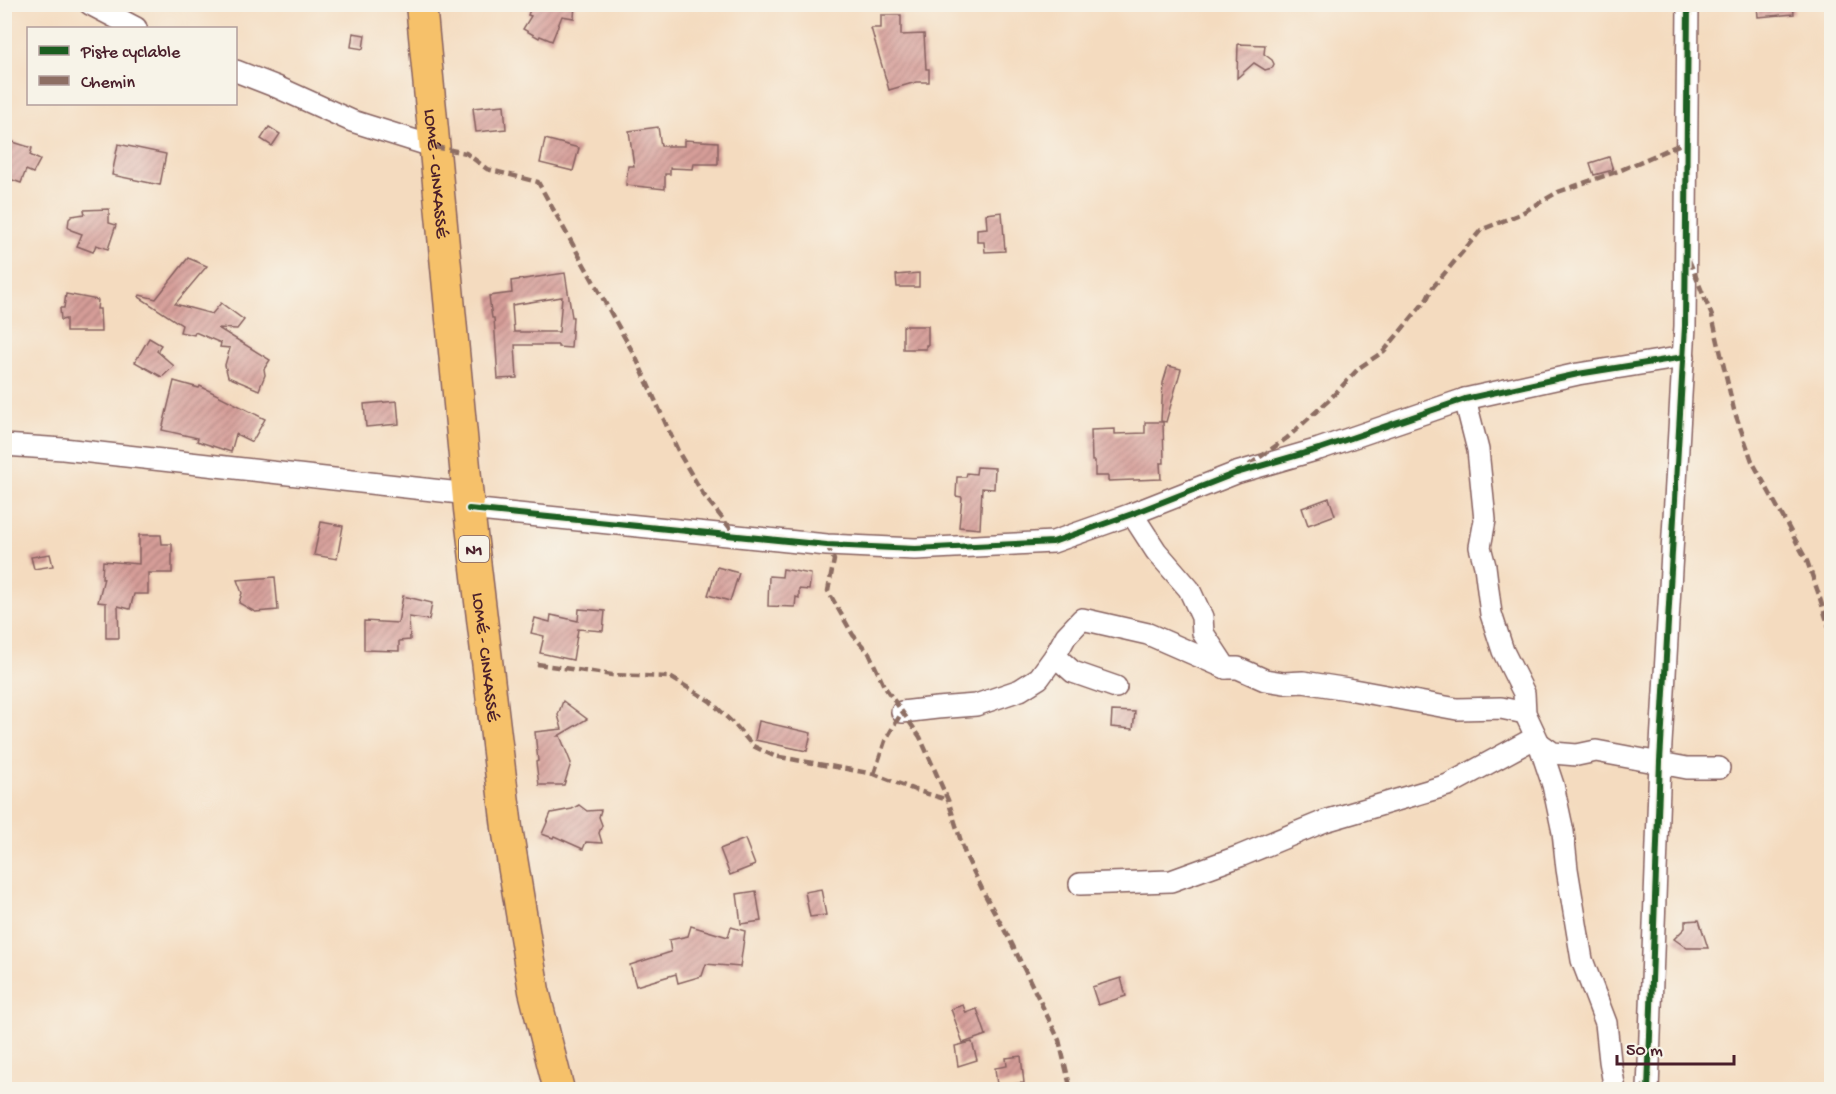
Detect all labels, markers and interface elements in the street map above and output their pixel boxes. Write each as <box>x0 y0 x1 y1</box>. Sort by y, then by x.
legend <box>27 27 237 105</box>
text: Piste cyclable <box>80 43 181 64</box>
text: Chemin <box>81 73 135 94</box>
street label: LOMÉ - CINKASSÉ <box>418 108 451 240</box>
road number: N1 <box>459 536 489 562</box>
street label: LOMÉ - CINKASSÉ <box>466 591 502 723</box>
scale bar <box>1617 1028 1734 1066</box>
text: 50 m <box>1626 1041 1663 1062</box>

